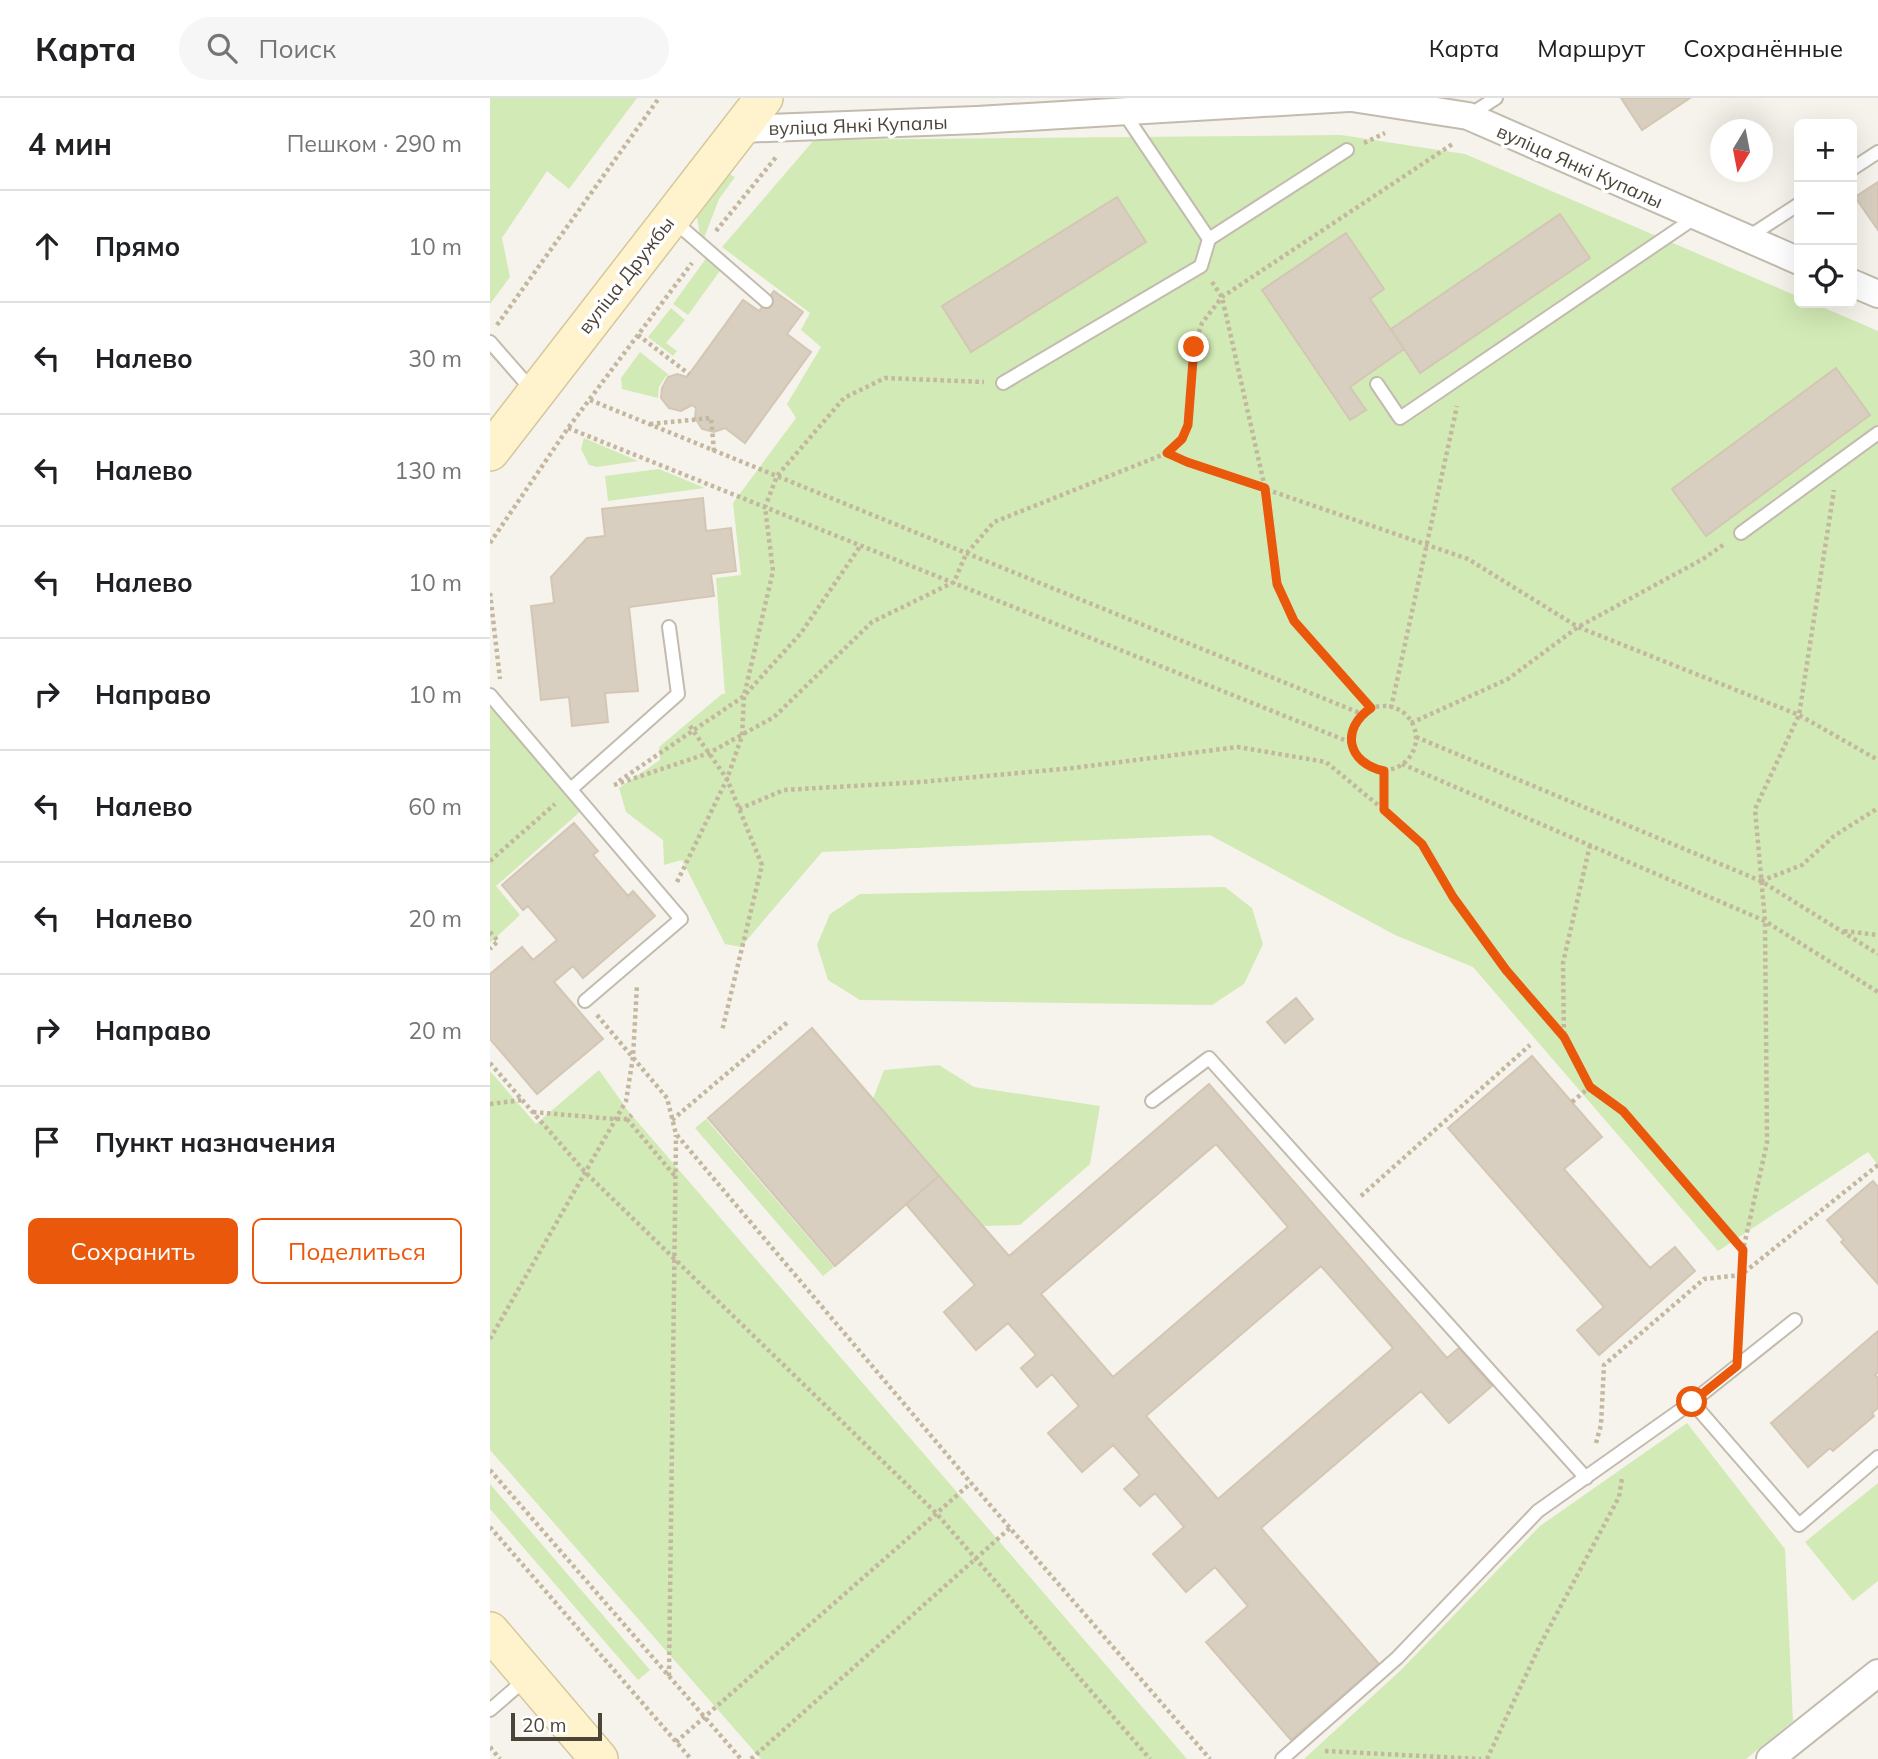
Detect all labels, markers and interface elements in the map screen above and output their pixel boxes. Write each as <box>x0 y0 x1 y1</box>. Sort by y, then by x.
search box <box>179 17 669 80</box>
text: Карта <box>35 28 137 69</box>
icon: search <box>203 29 241 67</box>
text: Поиск <box>259 32 336 65</box>
text: Карта <box>1429 33 1499 63</box>
text: Маршрут <box>1537 33 1645 63</box>
text: Сохранённые <box>1683 33 1843 63</box>
street label: вуліца Янкі Купалы <box>768 110 948 140</box>
street label: вуліца Янкі Купалы <box>1493 119 1667 213</box>
north arrow <box>1710 119 1773 182</box>
map controls <box>1794 119 1857 308</box>
button: + <box>1794 119 1857 182</box>
text: 4 мин <box>28 125 112 163</box>
text: Пешком · 290 m <box>287 129 462 158</box>
button: − <box>1794 182 1857 245</box>
street label: вуліца Дружбы <box>573 212 679 338</box>
icon: ahead <box>28 227 66 265</box>
text: Прямо <box>95 230 180 263</box>
text: 10 m <box>408 232 462 261</box>
button: locate <box>1794 245 1857 308</box>
route end <box>1178 331 1209 362</box>
icon: left <box>28 339 66 377</box>
text: Налево <box>95 342 193 375</box>
text: 30 m <box>408 344 462 373</box>
icon: left <box>28 451 66 489</box>
text: Налево <box>95 454 193 487</box>
text: 130 m <box>394 456 462 485</box>
icon: left <box>28 563 66 601</box>
text: Налево <box>95 566 193 599</box>
text: 10 m <box>408 568 462 597</box>
icon: right <box>28 675 66 713</box>
text: Направо <box>95 678 211 711</box>
text: 10 m <box>408 680 462 709</box>
icon: left <box>28 787 66 825</box>
text: Налево <box>95 790 193 823</box>
text: 60 m <box>408 792 462 821</box>
icon: left <box>28 899 66 937</box>
text: Налево <box>95 902 193 935</box>
text: 20 m <box>408 904 462 933</box>
icon: right <box>28 1011 66 1049</box>
text: Направо <box>95 1014 211 1047</box>
text: 20 m <box>408 1016 462 1045</box>
icon: arrive <box>28 1123 66 1161</box>
text: Пункт назначения <box>95 1126 336 1159</box>
button: Сохранить <box>28 1218 238 1284</box>
button: Поделиться <box>252 1218 462 1284</box>
route start <box>1676 1386 1707 1417</box>
scale bar <box>511 1710 602 1742</box>
text: 20 m <box>522 1713 566 1737</box>

